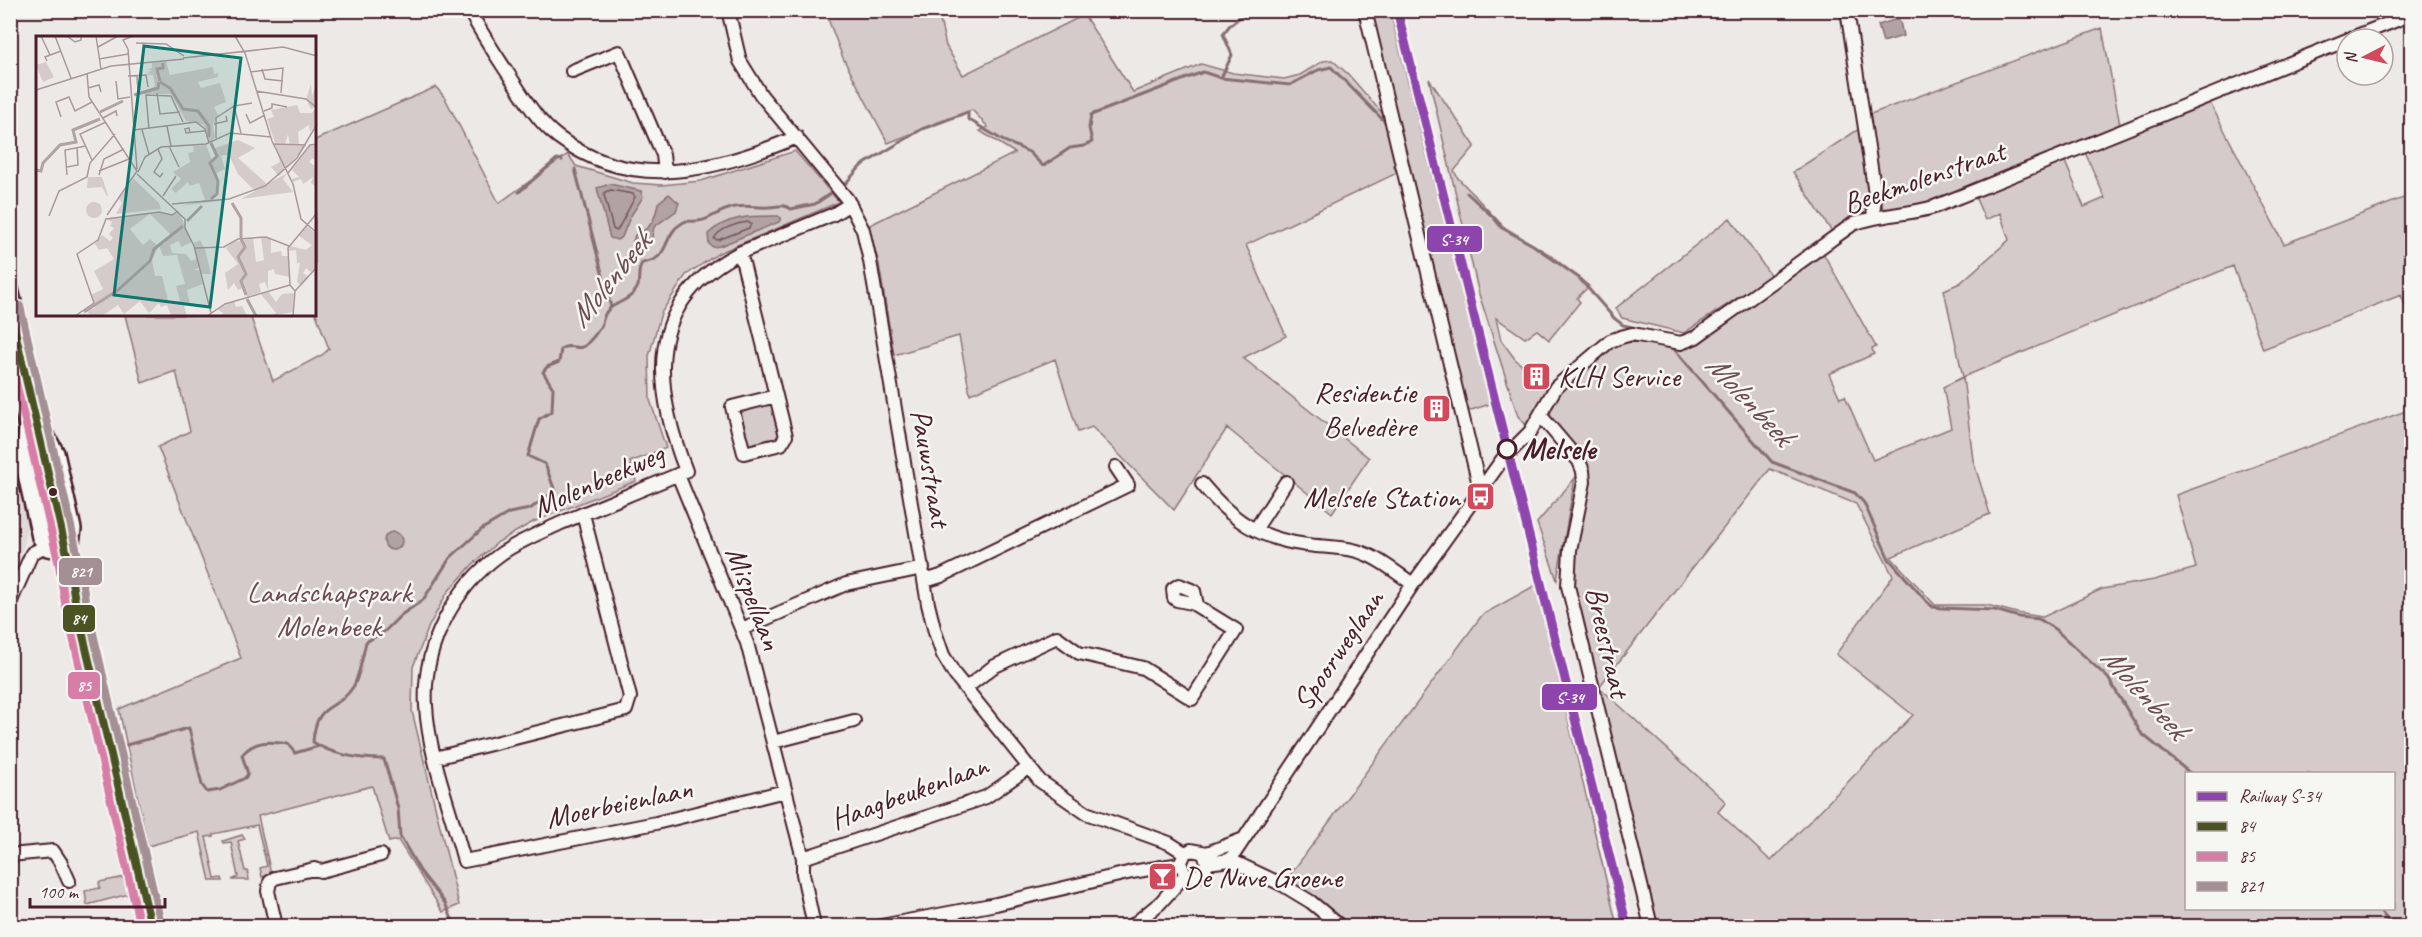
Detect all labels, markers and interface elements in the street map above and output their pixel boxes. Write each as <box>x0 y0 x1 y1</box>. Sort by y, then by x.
north arrow <box>2335 27 2395 87</box>
inset map <box>36 36 316 316</box>
text: N <box>2340 50 2362 65</box>
street label: Beekmolenstraat <box>1838 131 2013 222</box>
water label: Molenbeek <box>559 219 664 335</box>
line badge: S-34 <box>1426 225 1483 253</box>
text: S-34 <box>1440 230 1470 250</box>
water label: Molenbeek <box>1697 345 1806 458</box>
place label: KLH Service <box>1558 357 1682 395</box>
building icon: KLH Service <box>1521 360 1553 392</box>
place label: Residentie Belvedère <box>1314 373 1418 445</box>
building icon: Residentie Belvedère <box>1421 393 1453 425</box>
street label: Pauwstraat <box>902 406 961 533</box>
place label: Melsele <box>1522 430 1597 468</box>
street label: Molenbeekweg <box>526 433 672 526</box>
marker: Melsele <box>1497 439 1517 459</box>
place label: Melsele Station <box>1303 478 1461 516</box>
bus stop icon: Melsele Station <box>1465 481 1497 513</box>
unlabelled marker <box>47 486 59 498</box>
street label: Mispellaan <box>717 541 791 656</box>
line badge: 821 <box>58 557 103 586</box>
text: 821 <box>70 562 94 582</box>
park label: Landschapspark Molenbeek <box>247 573 413 645</box>
street label: Spoorweglaan <box>1284 581 1393 718</box>
street label: Breestraat <box>1577 583 1640 704</box>
line badge: 84 <box>62 604 96 633</box>
text: 84 <box>72 609 88 629</box>
water label: Molenbeek <box>2092 637 2201 751</box>
line badge: 85 <box>67 671 101 700</box>
text: 85 <box>77 676 93 696</box>
line badge: S-34 <box>1541 683 1598 711</box>
text: S-34 <box>1556 688 1586 708</box>
street label: Haagbeukenlaan <box>825 745 994 838</box>
street label: Moerbeienlaan <box>542 769 696 837</box>
legend <box>2185 772 2395 910</box>
text: Railway S-34 <box>2239 785 2323 807</box>
text: 84 <box>2239 815 2257 837</box>
text: 85 <box>2239 845 2256 867</box>
place label: De Nuve Groene <box>1183 858 1344 896</box>
bar icon: De Nuve Groene <box>1146 861 1178 893</box>
scale bar <box>30 871 165 909</box>
text: 821 <box>2239 875 2264 897</box>
text: 100 m <box>39 881 80 903</box>

